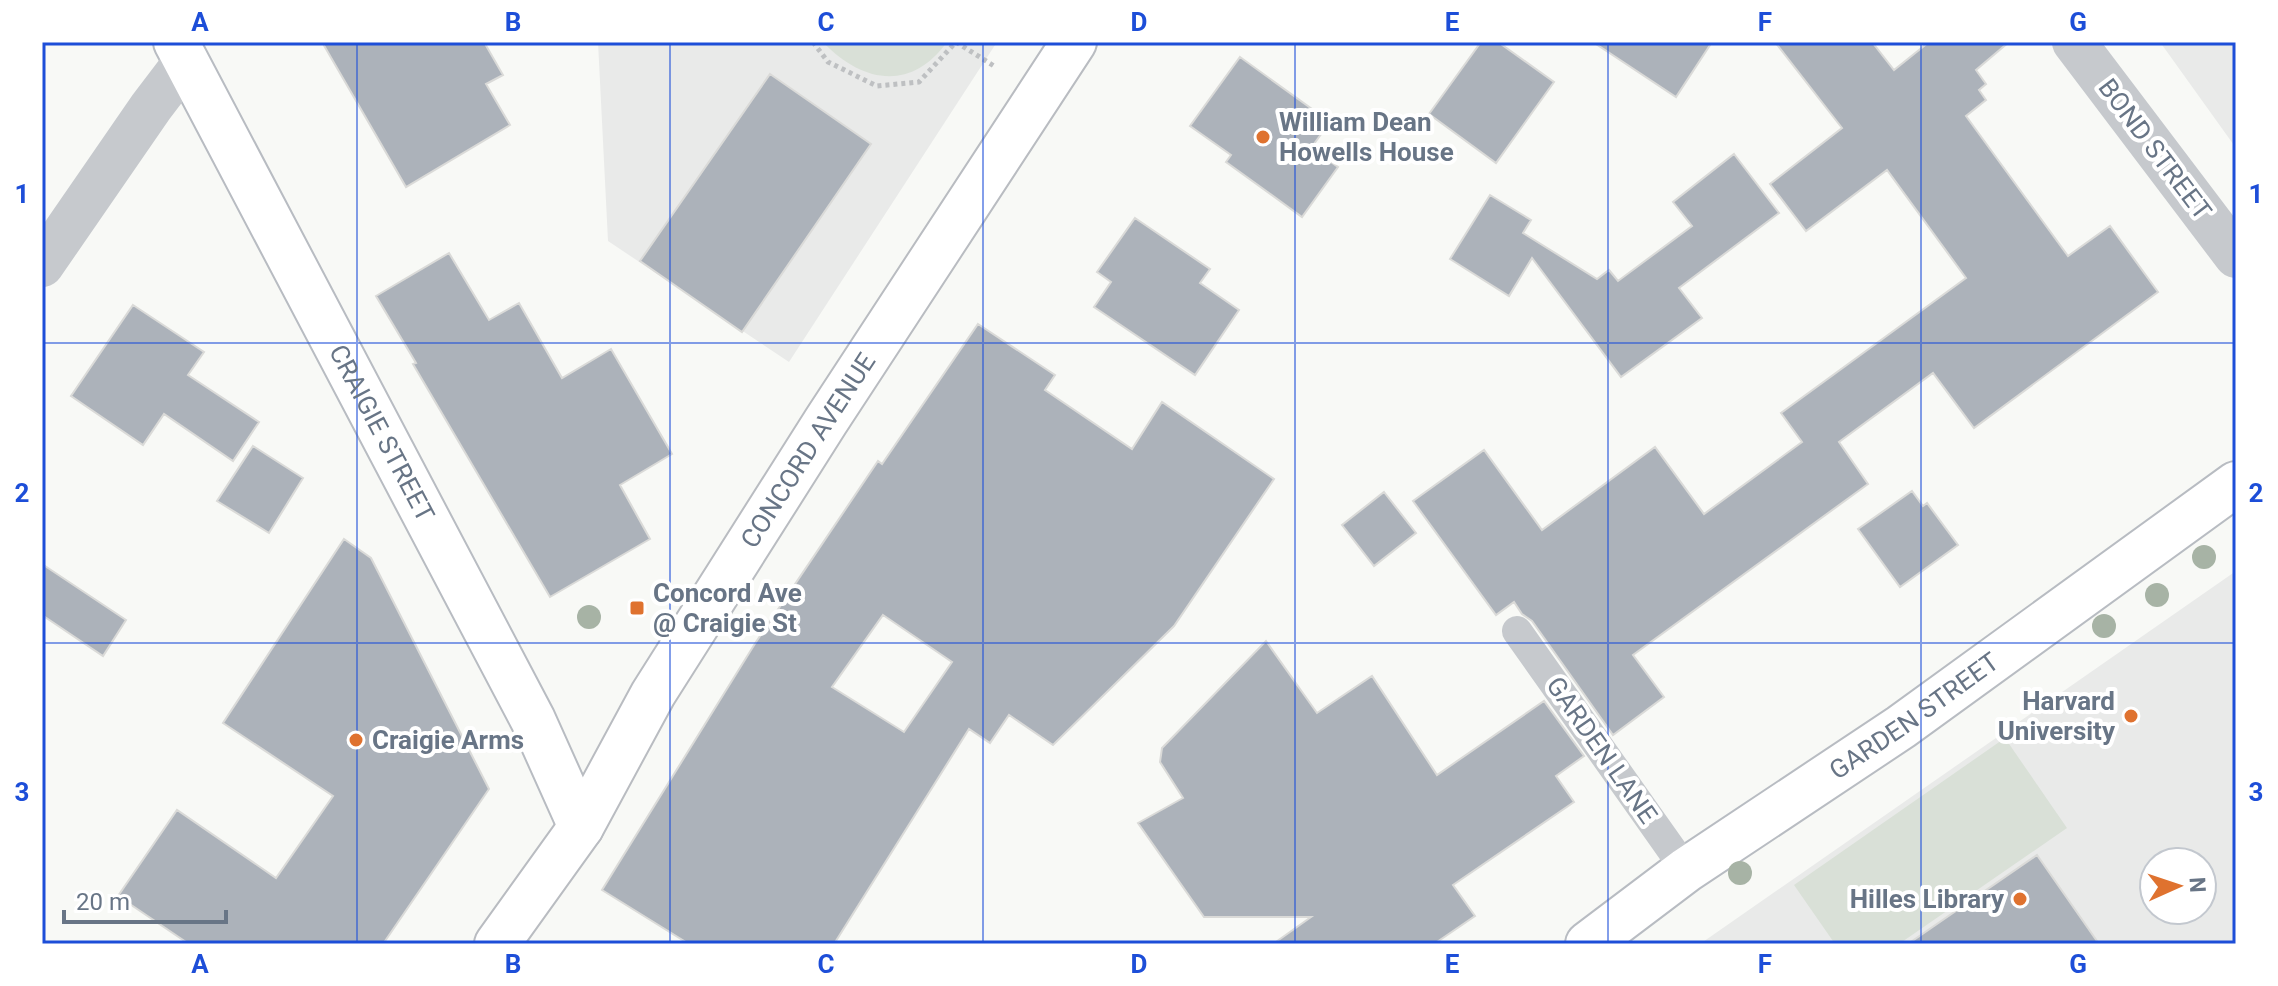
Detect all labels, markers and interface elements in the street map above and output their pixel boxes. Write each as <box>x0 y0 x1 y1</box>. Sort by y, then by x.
text: A <box>191 7 209 37</box>
text: B <box>505 7 521 37</box>
text: C <box>817 7 835 37</box>
text: D <box>1131 7 1147 37</box>
text: E <box>1445 7 1460 37</box>
text: F <box>1758 7 1772 37</box>
text: G <box>2069 7 2087 37</box>
street label: BOND STREET <box>2092 73 2218 225</box>
place label: William Dean Howells House <box>1279 107 1454 167</box>
marker: William Dean Howells House <box>1254 128 1272 146</box>
text: 1 <box>15 179 29 209</box>
text: 1 <box>2249 179 2263 209</box>
street label: CRAIGIE STREET <box>323 340 441 527</box>
street label: CONCORD AVENUE <box>735 347 881 553</box>
text: 2 <box>15 478 29 508</box>
text: 2 <box>2249 478 2263 508</box>
place label: Concord Ave @ Craigie St <box>653 578 802 638</box>
marker: Concord Ave @ Craigie St <box>628 599 646 617</box>
street label: GARDEN STREET <box>1824 646 2004 785</box>
street label: GARDEN LANE <box>1540 671 1664 829</box>
place label: Harvard University <box>1998 686 2116 746</box>
marker: Harvard University <box>2122 707 2140 725</box>
place label: Craigie Arms <box>372 725 524 755</box>
marker: Craigie Arms <box>347 731 365 749</box>
text: 3 <box>15 777 29 807</box>
text: 3 <box>2249 777 2263 807</box>
north arrow <box>2138 846 2218 926</box>
scale bar <box>64 874 226 924</box>
text: N <box>2185 877 2210 893</box>
place label: Hilles Library <box>1850 884 2005 914</box>
text: 20 m <box>76 888 130 916</box>
marker: Hilles Library <box>2011 890 2029 908</box>
text: A <box>191 949 209 979</box>
text: B <box>505 949 521 979</box>
text: C <box>817 949 835 979</box>
text: D <box>1131 949 1147 979</box>
text: E <box>1445 949 1460 979</box>
text: F <box>1758 949 1772 979</box>
text: G <box>2069 949 2087 979</box>

